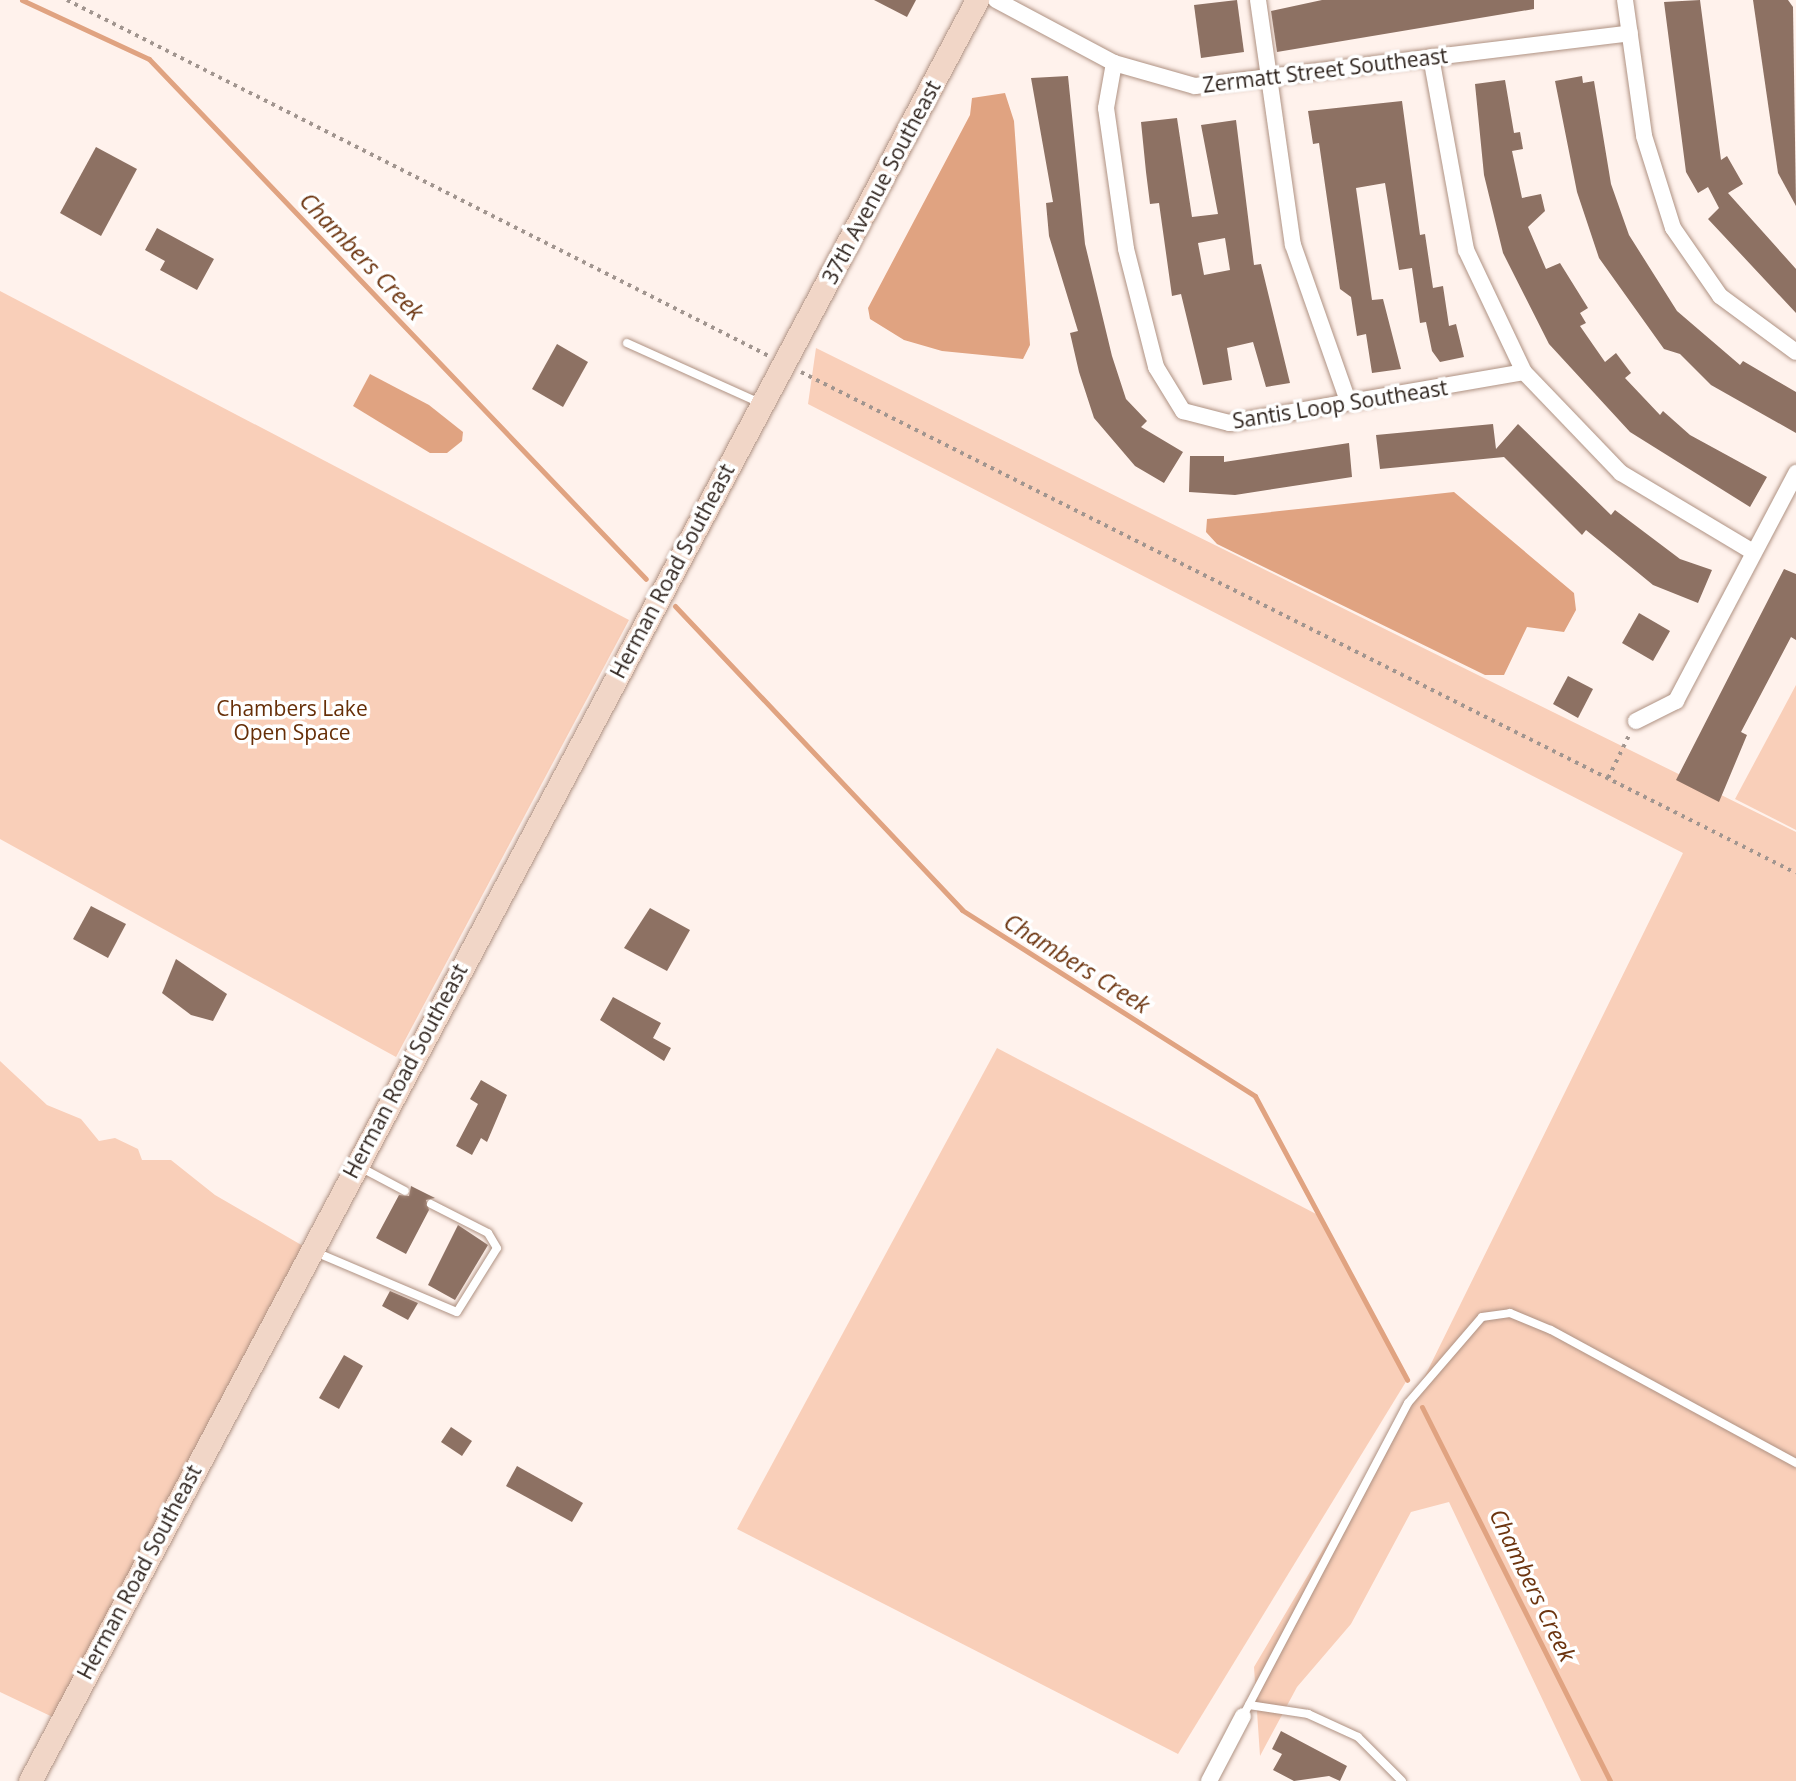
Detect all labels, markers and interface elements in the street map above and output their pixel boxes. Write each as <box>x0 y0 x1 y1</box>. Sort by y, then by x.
street label: Zermatt Street Southeast <box>1201 42 1449 98</box>
street label: 37th Avenue Southeast <box>817 76 945 288</box>
water label: Chambers Creek <box>294 187 430 325</box>
street label: Santis Loop Southeast <box>1231 375 1449 433</box>
street label: Herman Road Southeast <box>605 459 739 683</box>
park label: Chambers Lake Open Space <box>216 695 368 745</box>
water label: Chambers Creek <box>999 907 1155 1019</box>
street label: Herman Road Southeast <box>338 959 472 1183</box>
street label: Herman Road Southeast <box>72 1460 206 1684</box>
water label: Chambers Creek <box>1484 1504 1582 1666</box>

